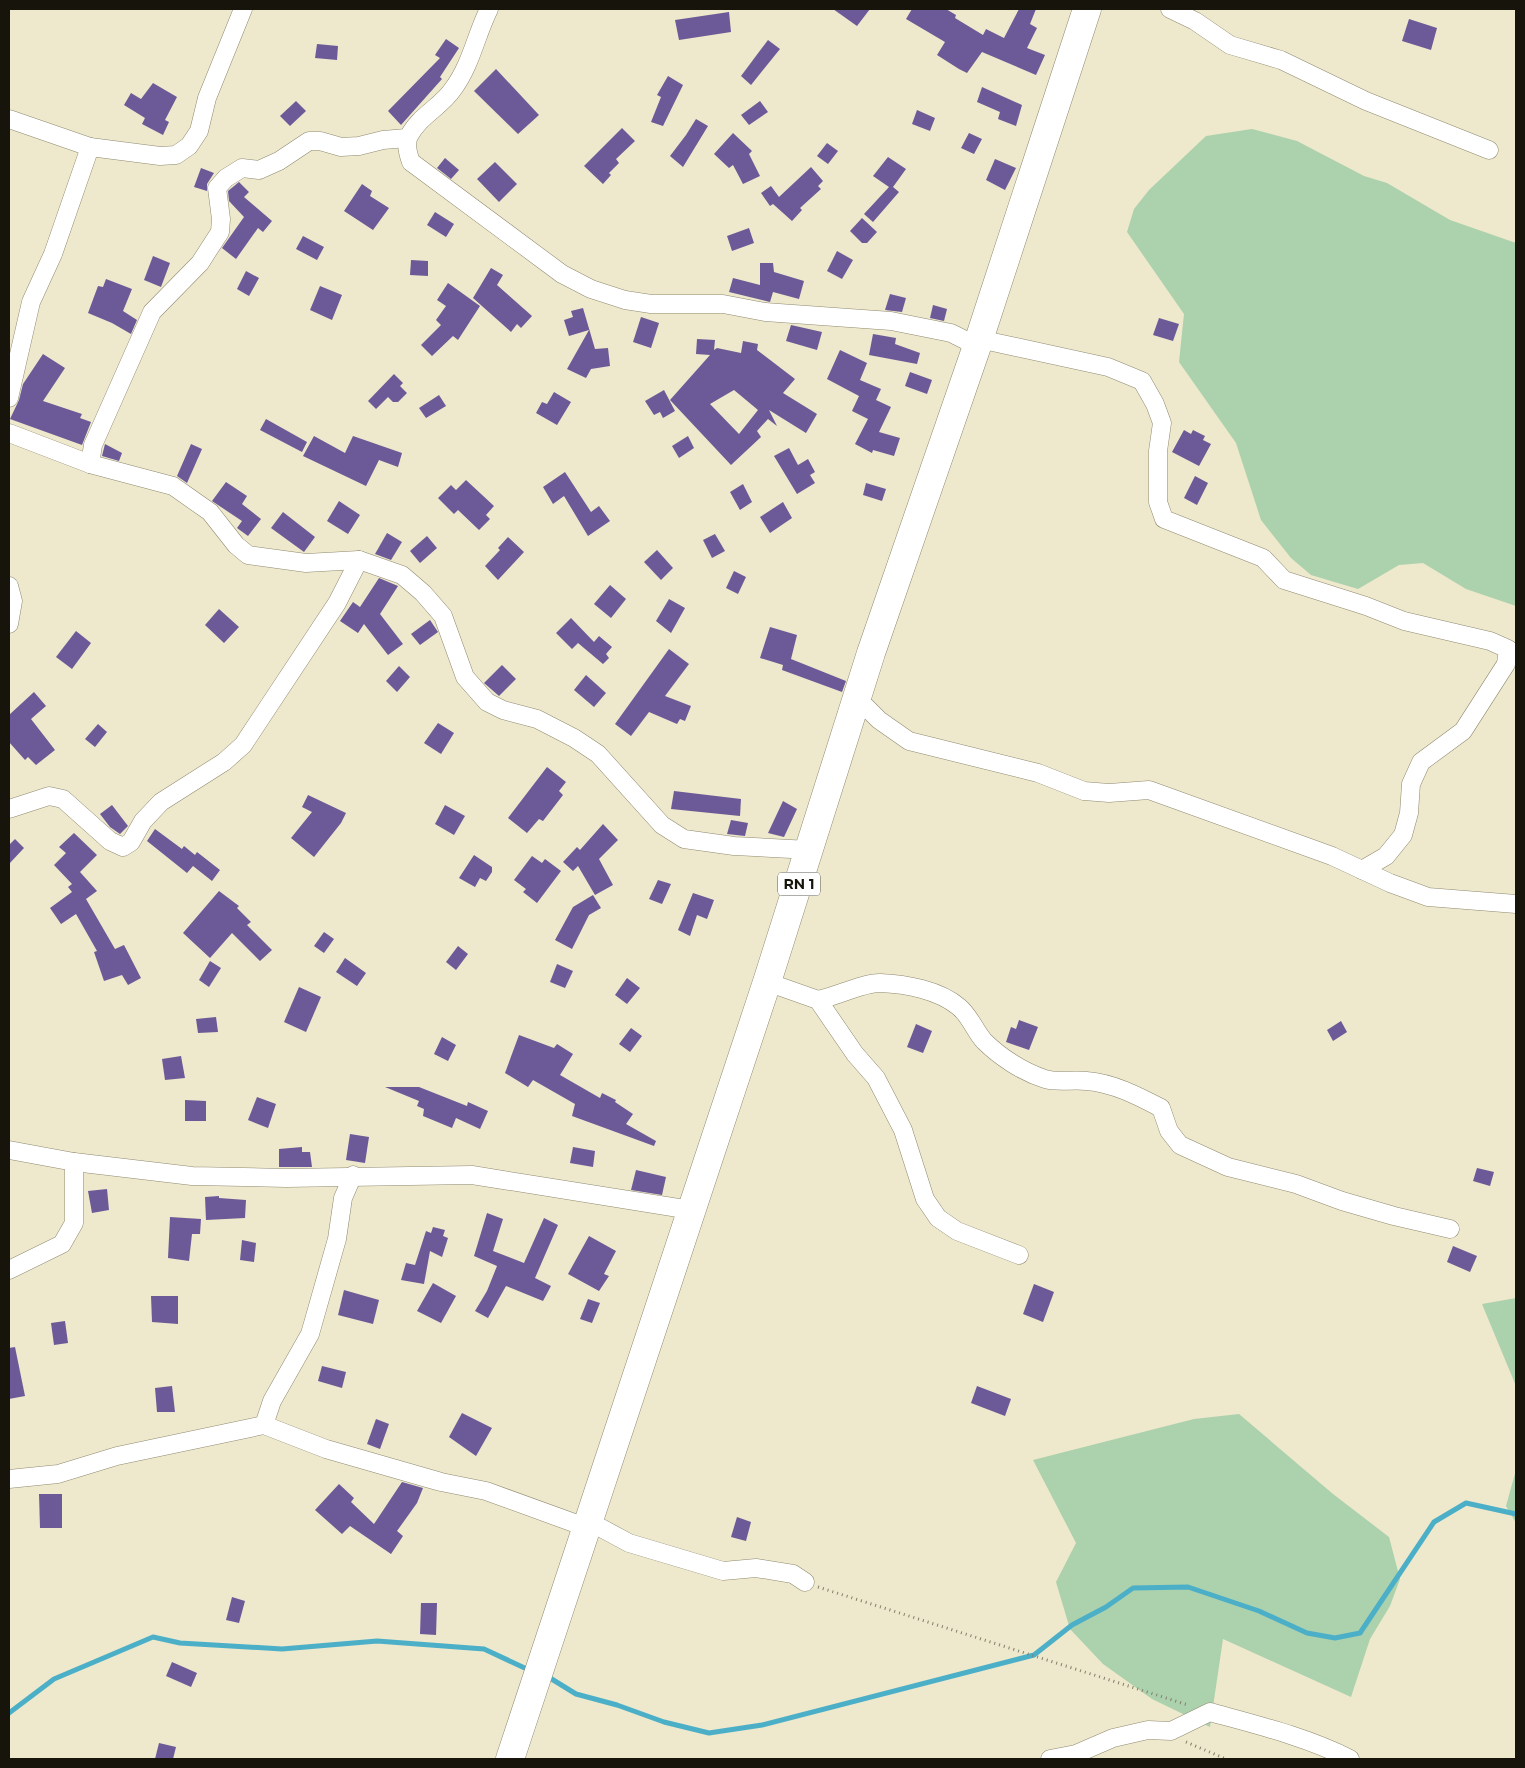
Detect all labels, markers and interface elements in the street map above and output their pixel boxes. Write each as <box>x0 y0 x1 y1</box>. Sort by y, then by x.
road number: RN 1 <box>778 872 820 896</box>

